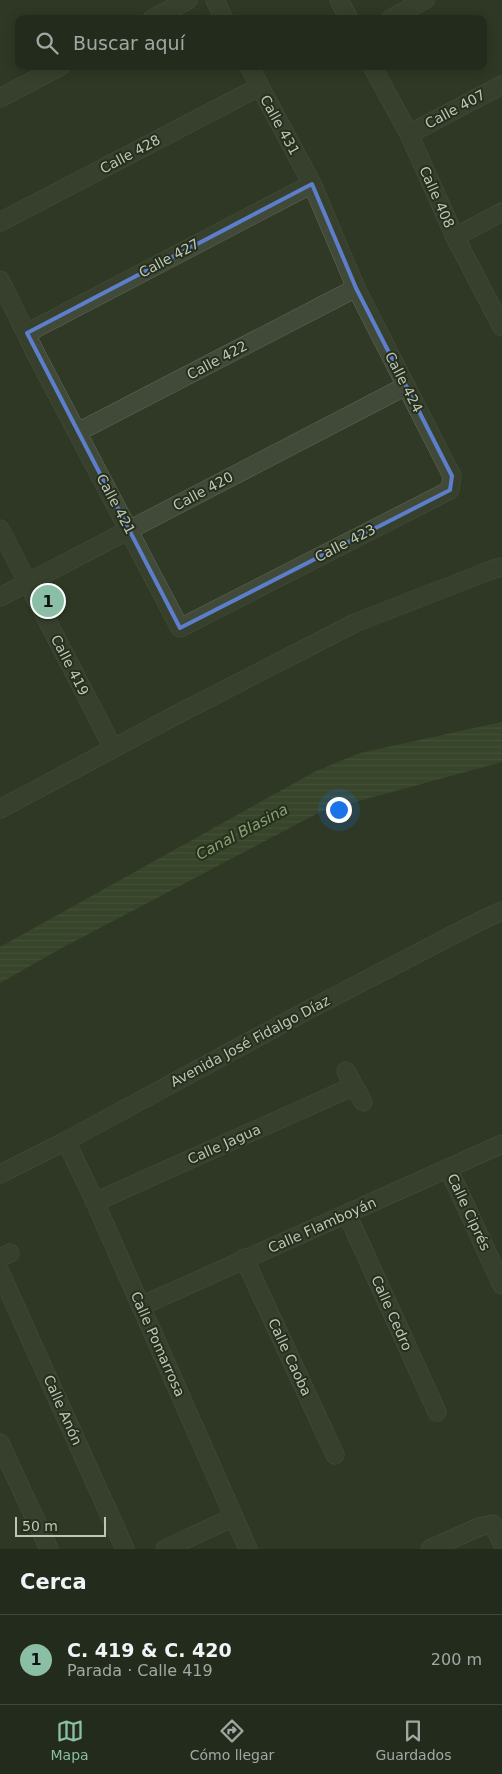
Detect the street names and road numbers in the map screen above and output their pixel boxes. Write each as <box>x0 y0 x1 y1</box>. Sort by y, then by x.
street label: Calle 407 <box>422 86 488 132</box>
street label: Calle 431 <box>257 92 303 158</box>
street label: Calle 428 <box>97 131 163 177</box>
street label: Calle 408 <box>416 164 458 230</box>
street label: Calle 427 <box>136 235 202 281</box>
street label: Calle 422 <box>184 337 250 383</box>
street label: Calle 424 <box>382 349 426 415</box>
street label: Calle 420 <box>170 468 236 514</box>
street label: Calle 421 <box>93 471 139 537</box>
street label: Calle 423 <box>312 521 378 565</box>
street label: Calle 419 <box>48 632 92 698</box>
street label: Avenida José Fidalgo Díaz <box>168 992 332 1090</box>
street label: Calle Jagua <box>185 1121 263 1167</box>
street label: Calle Ciprés <box>444 1171 494 1253</box>
street label: Calle Flamboyán <box>266 1194 378 1256</box>
street label: Calle Cedro <box>368 1273 416 1353</box>
street label: Calle Pomarrosa <box>128 1289 188 1399</box>
street label: Calle Caoba <box>265 1316 315 1398</box>
street label: Calle Anón <box>40 1372 86 1448</box>

